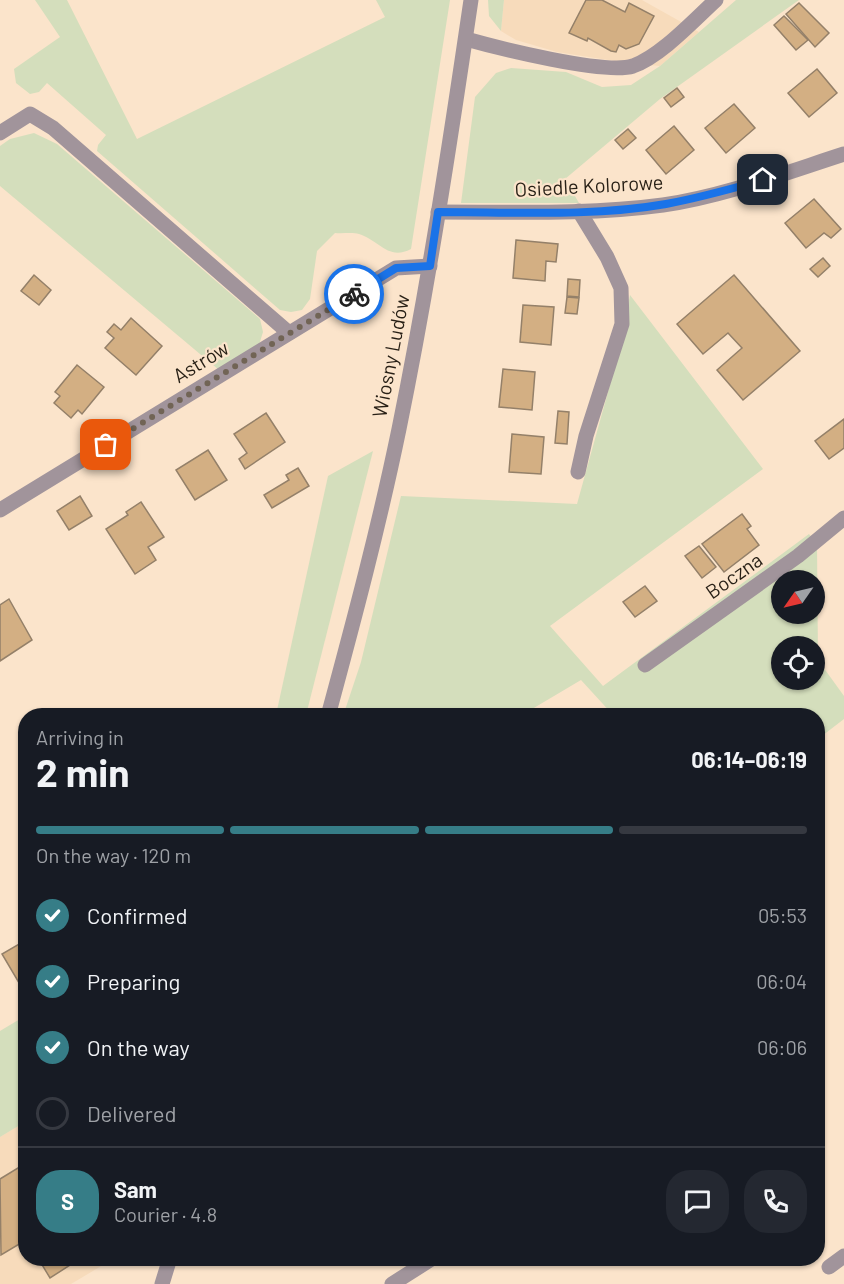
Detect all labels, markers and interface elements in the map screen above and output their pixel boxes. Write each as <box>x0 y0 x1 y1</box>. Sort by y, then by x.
pin <box>737 154 788 205</box>
icon: home <box>746 163 779 196</box>
street label: Osiedle Kolorowe <box>514 169 664 201</box>
courier <box>324 264 384 324</box>
icon: bike <box>338 278 371 311</box>
street label: Wiosny Ludów <box>366 292 414 419</box>
street label: Astrów <box>168 335 233 387</box>
pin <box>80 419 131 470</box>
icon: bag <box>89 428 122 461</box>
street label: Boczna <box>700 547 766 603</box>
north arrow <box>771 570 825 624</box>
map controls <box>771 570 825 690</box>
button: locate <box>771 636 825 690</box>
text: Arriving in <box>36 725 124 749</box>
text: 06:14–06:19 <box>691 746 807 772</box>
text: 2 min <box>36 748 129 795</box>
text: On the way · 120 m <box>36 843 191 867</box>
icon: check <box>36 899 69 932</box>
text: Confirmed <box>87 902 187 928</box>
text: 05:53 <box>758 903 807 927</box>
icon: check <box>36 965 69 998</box>
text: Preparing <box>87 968 180 994</box>
text: 06:04 <box>756 969 807 993</box>
icon: check <box>36 1031 69 1064</box>
text: On the way <box>87 1034 190 1060</box>
text: 06:06 <box>757 1035 807 1059</box>
text: Delivered <box>87 1100 176 1126</box>
button: chat <box>666 1170 729 1233</box>
button: phone <box>744 1170 807 1233</box>
text: Sam <box>114 1176 157 1202</box>
text: S <box>61 1188 74 1214</box>
text: Courier · 4.8 <box>114 1202 217 1226</box>

